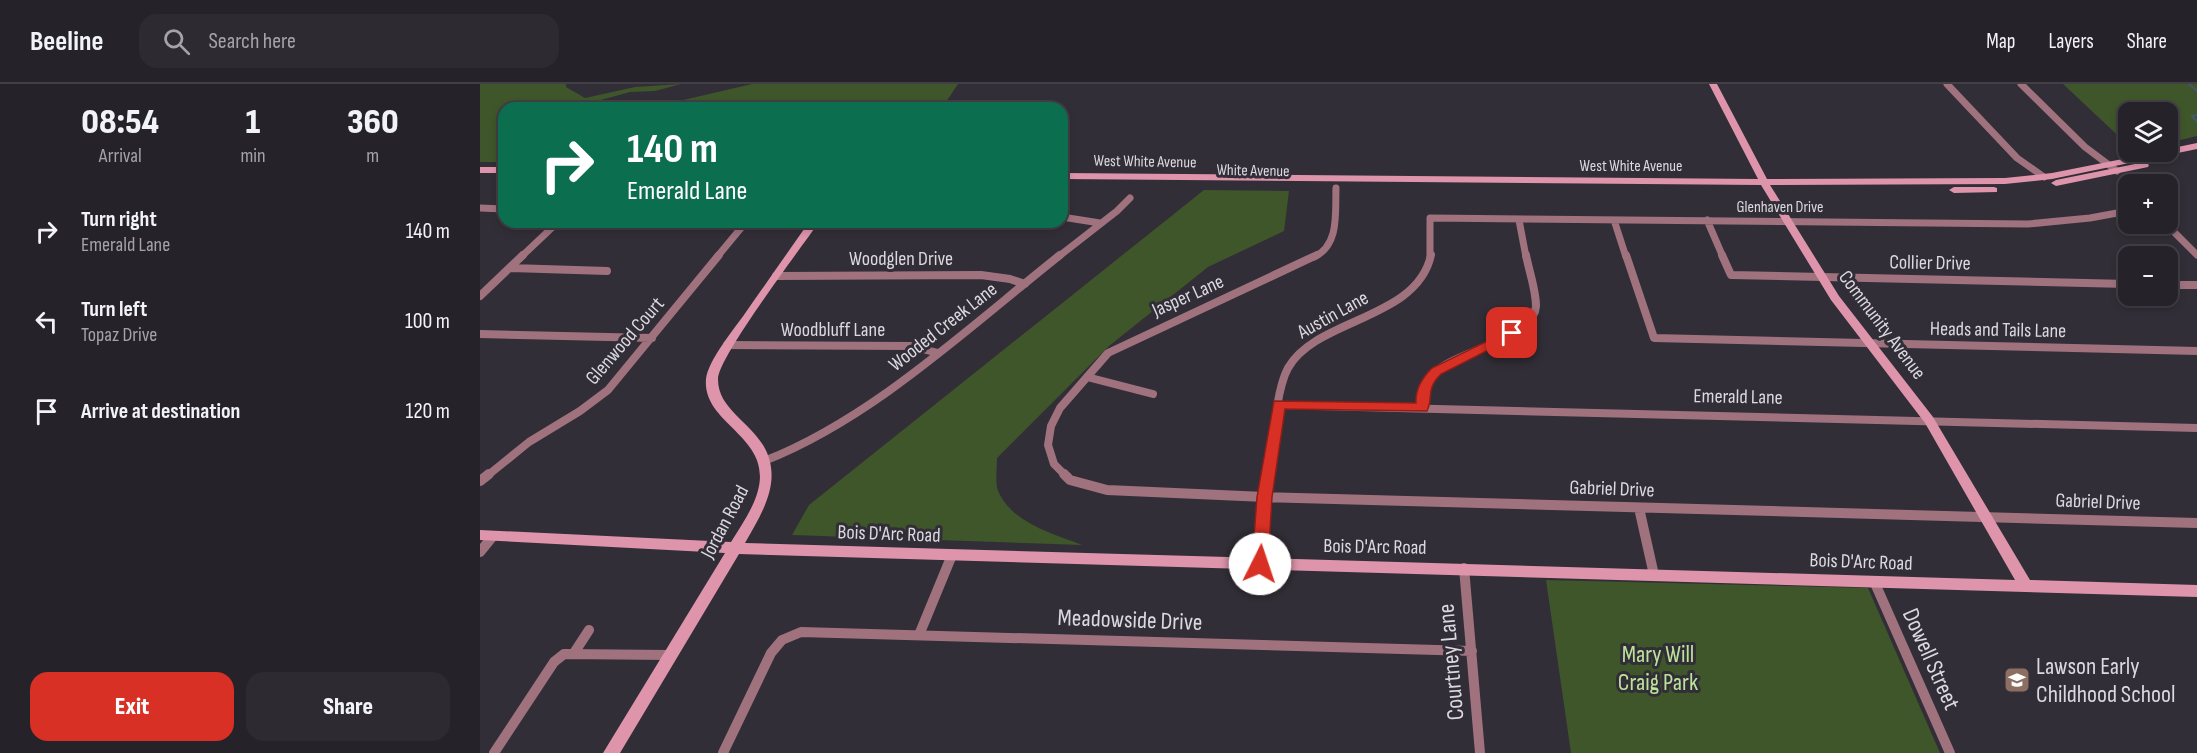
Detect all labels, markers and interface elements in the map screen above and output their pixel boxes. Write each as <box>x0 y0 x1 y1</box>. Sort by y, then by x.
search box <box>139 14 559 68</box>
text: Beeline <box>30 25 103 58</box>
icon: search <box>160 25 193 58</box>
text: Search here <box>208 28 296 55</box>
text: Map <box>1986 29 2015 54</box>
text: Layers <box>2048 29 2094 54</box>
text: Share <box>2127 29 2167 54</box>
text: 08:54 <box>81 101 159 144</box>
text: 1 <box>246 101 260 144</box>
text: 360 <box>347 101 399 144</box>
map controls <box>2118 102 2178 306</box>
button: layers <box>2118 102 2178 162</box>
text: 140 m <box>627 124 718 175</box>
icon: right <box>528 126 606 204</box>
text: Arrival <box>99 144 142 168</box>
text: min <box>240 144 266 168</box>
text: m <box>366 144 379 168</box>
street label: West White Avenue <box>1093 152 1197 172</box>
street label: West White Avenue <box>1580 157 1682 176</box>
street label: White Avenue <box>1216 161 1290 181</box>
button: + <box>2118 174 2178 234</box>
text: Emerald Lane <box>627 175 747 207</box>
street label: Glenhaven Drive <box>1737 198 1824 217</box>
text: Turn right <box>81 206 157 233</box>
icon: right <box>30 215 63 248</box>
text: 140 m <box>406 218 450 245</box>
text: Emerald Lane <box>81 233 170 257</box>
button: − <box>2118 246 2178 306</box>
street label: Woodglen Drive <box>849 247 953 271</box>
street label: Collier Drive <box>1889 250 1971 276</box>
street label: Community Avenue <box>1833 266 1931 384</box>
street label: Jasper Lane <box>1148 270 1228 323</box>
street label: Wooded Creek Lane <box>884 277 1002 377</box>
street label: Austin Lane <box>1292 286 1373 345</box>
street label: Glenwood Court <box>581 292 669 390</box>
text: Turn left <box>81 296 147 323</box>
icon: left <box>30 305 63 338</box>
pin <box>1486 307 1537 358</box>
text: 100 m <box>405 308 450 335</box>
icon: arrive <box>1495 316 1528 349</box>
street label: Heads and Tails Lane <box>1930 317 2066 343</box>
street label: Woodbluff Lane <box>781 318 885 342</box>
text: Topaz Drive <box>81 323 157 347</box>
street label: Emerald Lane <box>1693 384 1783 410</box>
icon: arrive <box>30 395 63 428</box>
text: Arrive at destination <box>81 398 240 425</box>
text: 120 m <box>406 398 450 425</box>
street label: Gabriel Drive <box>1569 476 1655 502</box>
street label: Jordan Road <box>695 482 754 563</box>
street label: Gabriel Drive <box>2055 489 2141 515</box>
street label: Bois D'Arc Road <box>837 520 941 548</box>
position arrow <box>1228 532 1292 596</box>
street label: Bois D'Arc Road <box>1323 534 1427 560</box>
street label: Bois D'Arc Road <box>1809 548 1913 576</box>
street label: Meadowside Drive <box>1057 603 1203 637</box>
street label: Courtney Lane <box>1431 603 1471 721</box>
street label: Dowell Street <box>1896 604 1966 714</box>
park label: Mary Will Craig Park <box>1618 640 1698 697</box>
place label: Lawson Early Childhood School <box>2036 652 2175 709</box>
school or university icon: Lawson Early Childhood School <box>2002 665 2032 695</box>
button: Exit <box>30 672 234 741</box>
button: Share <box>246 672 450 741</box>

